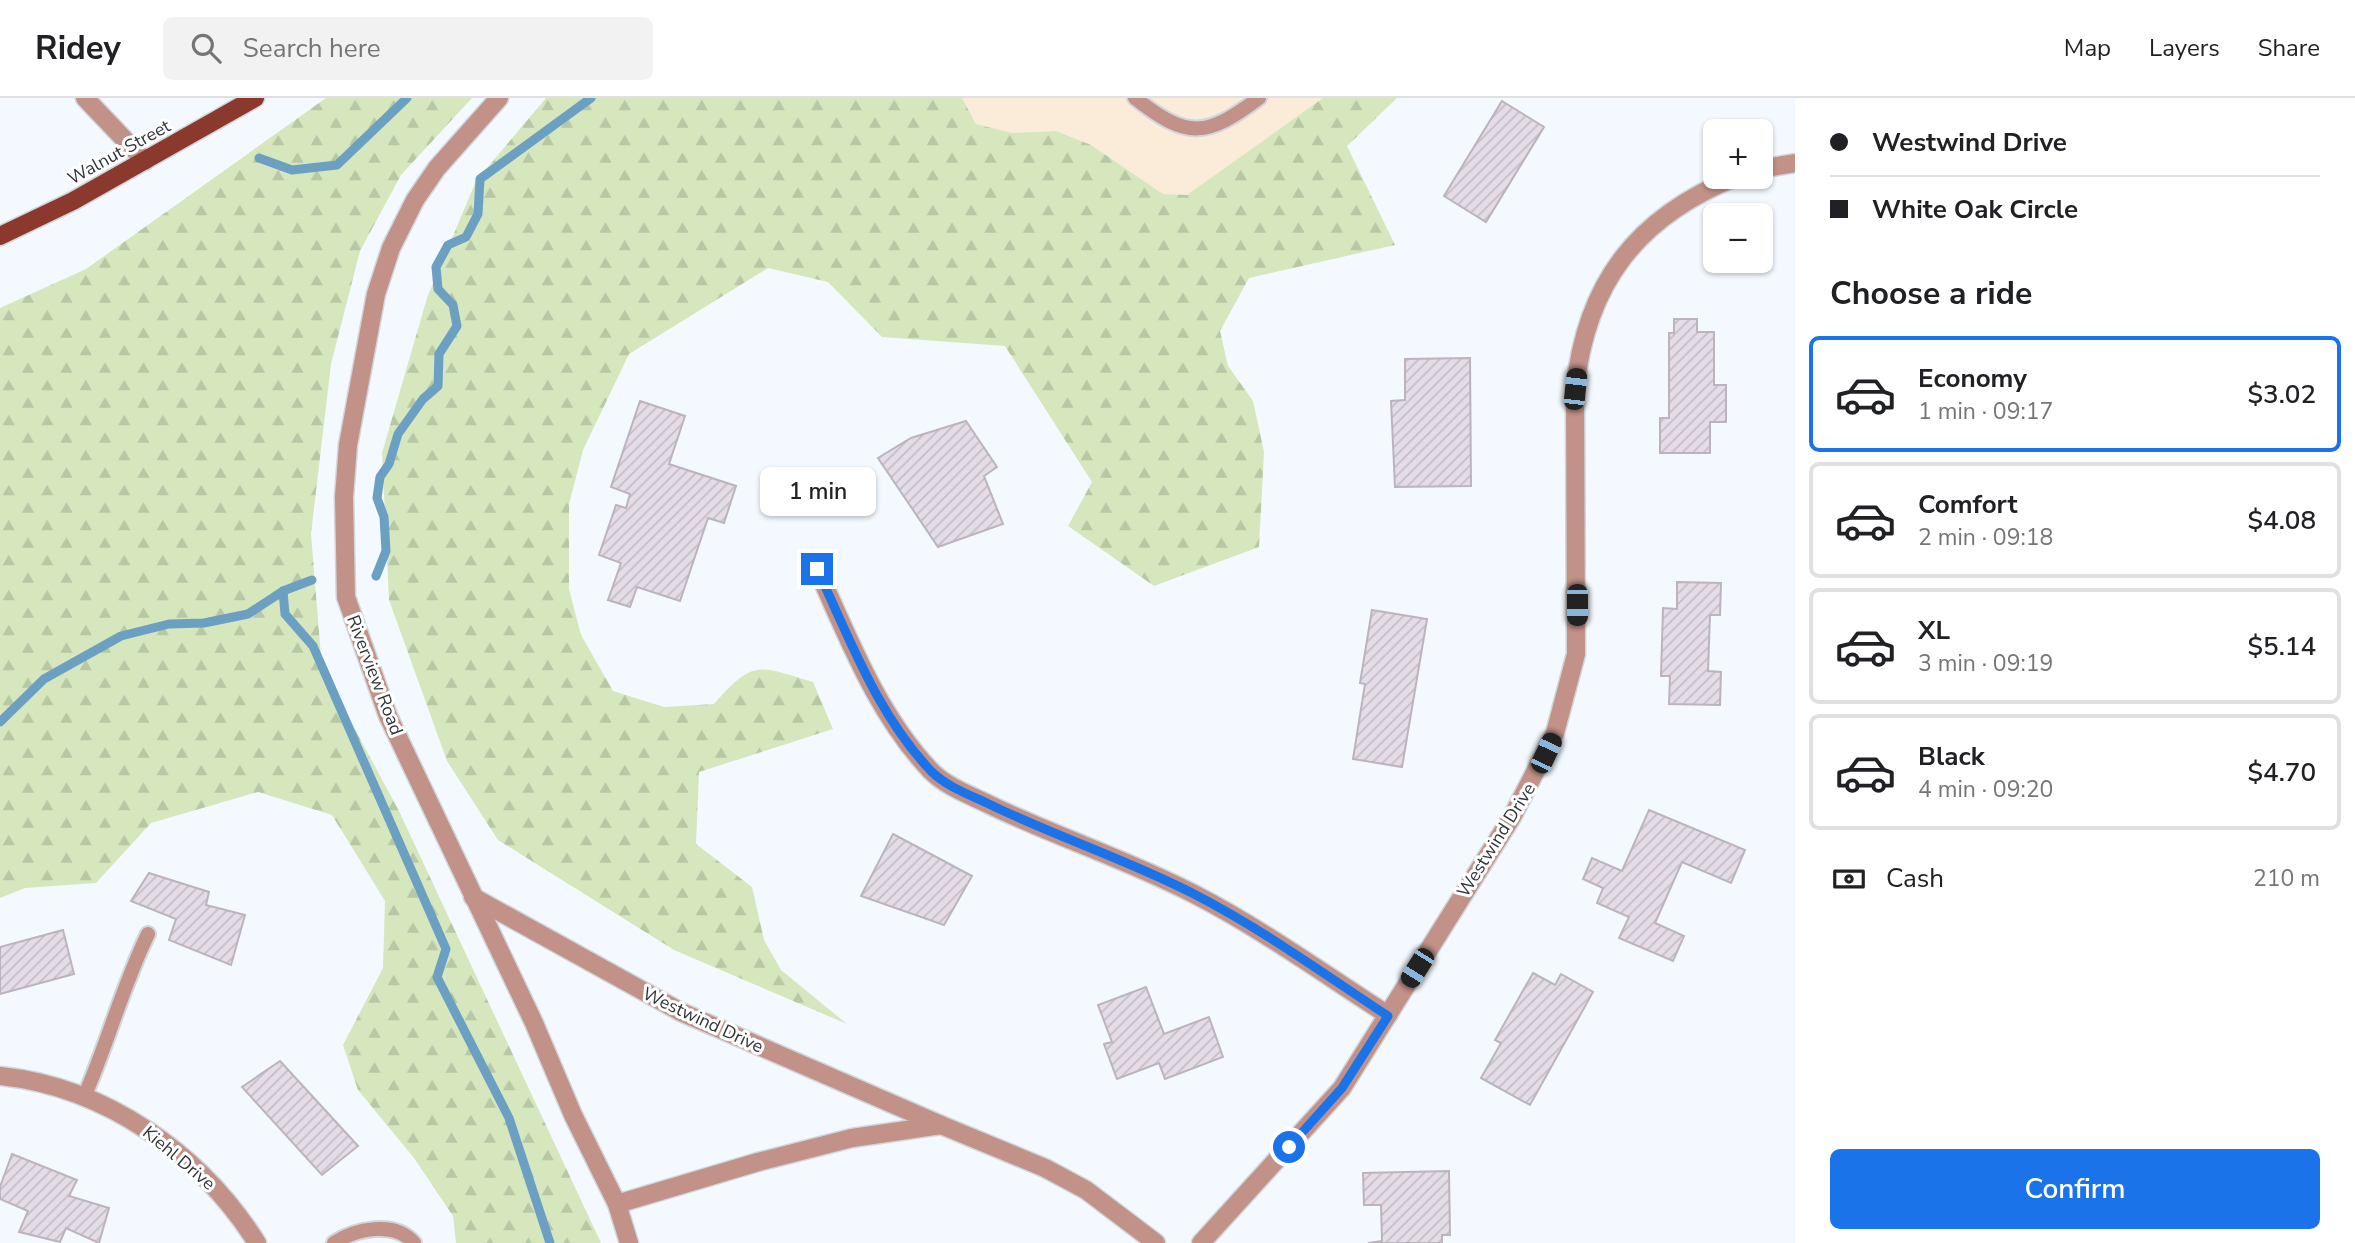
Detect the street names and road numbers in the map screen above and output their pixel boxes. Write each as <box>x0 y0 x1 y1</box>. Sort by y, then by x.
street label: Walnut Street <box>63 114 175 190</box>
street label: Riverview Road <box>341 612 409 738</box>
street label: Westwind Drive <box>1451 778 1541 902</box>
street label: Westwind Drive <box>639 982 767 1058</box>
street label: Kiehl Drive <box>138 1121 220 1195</box>

